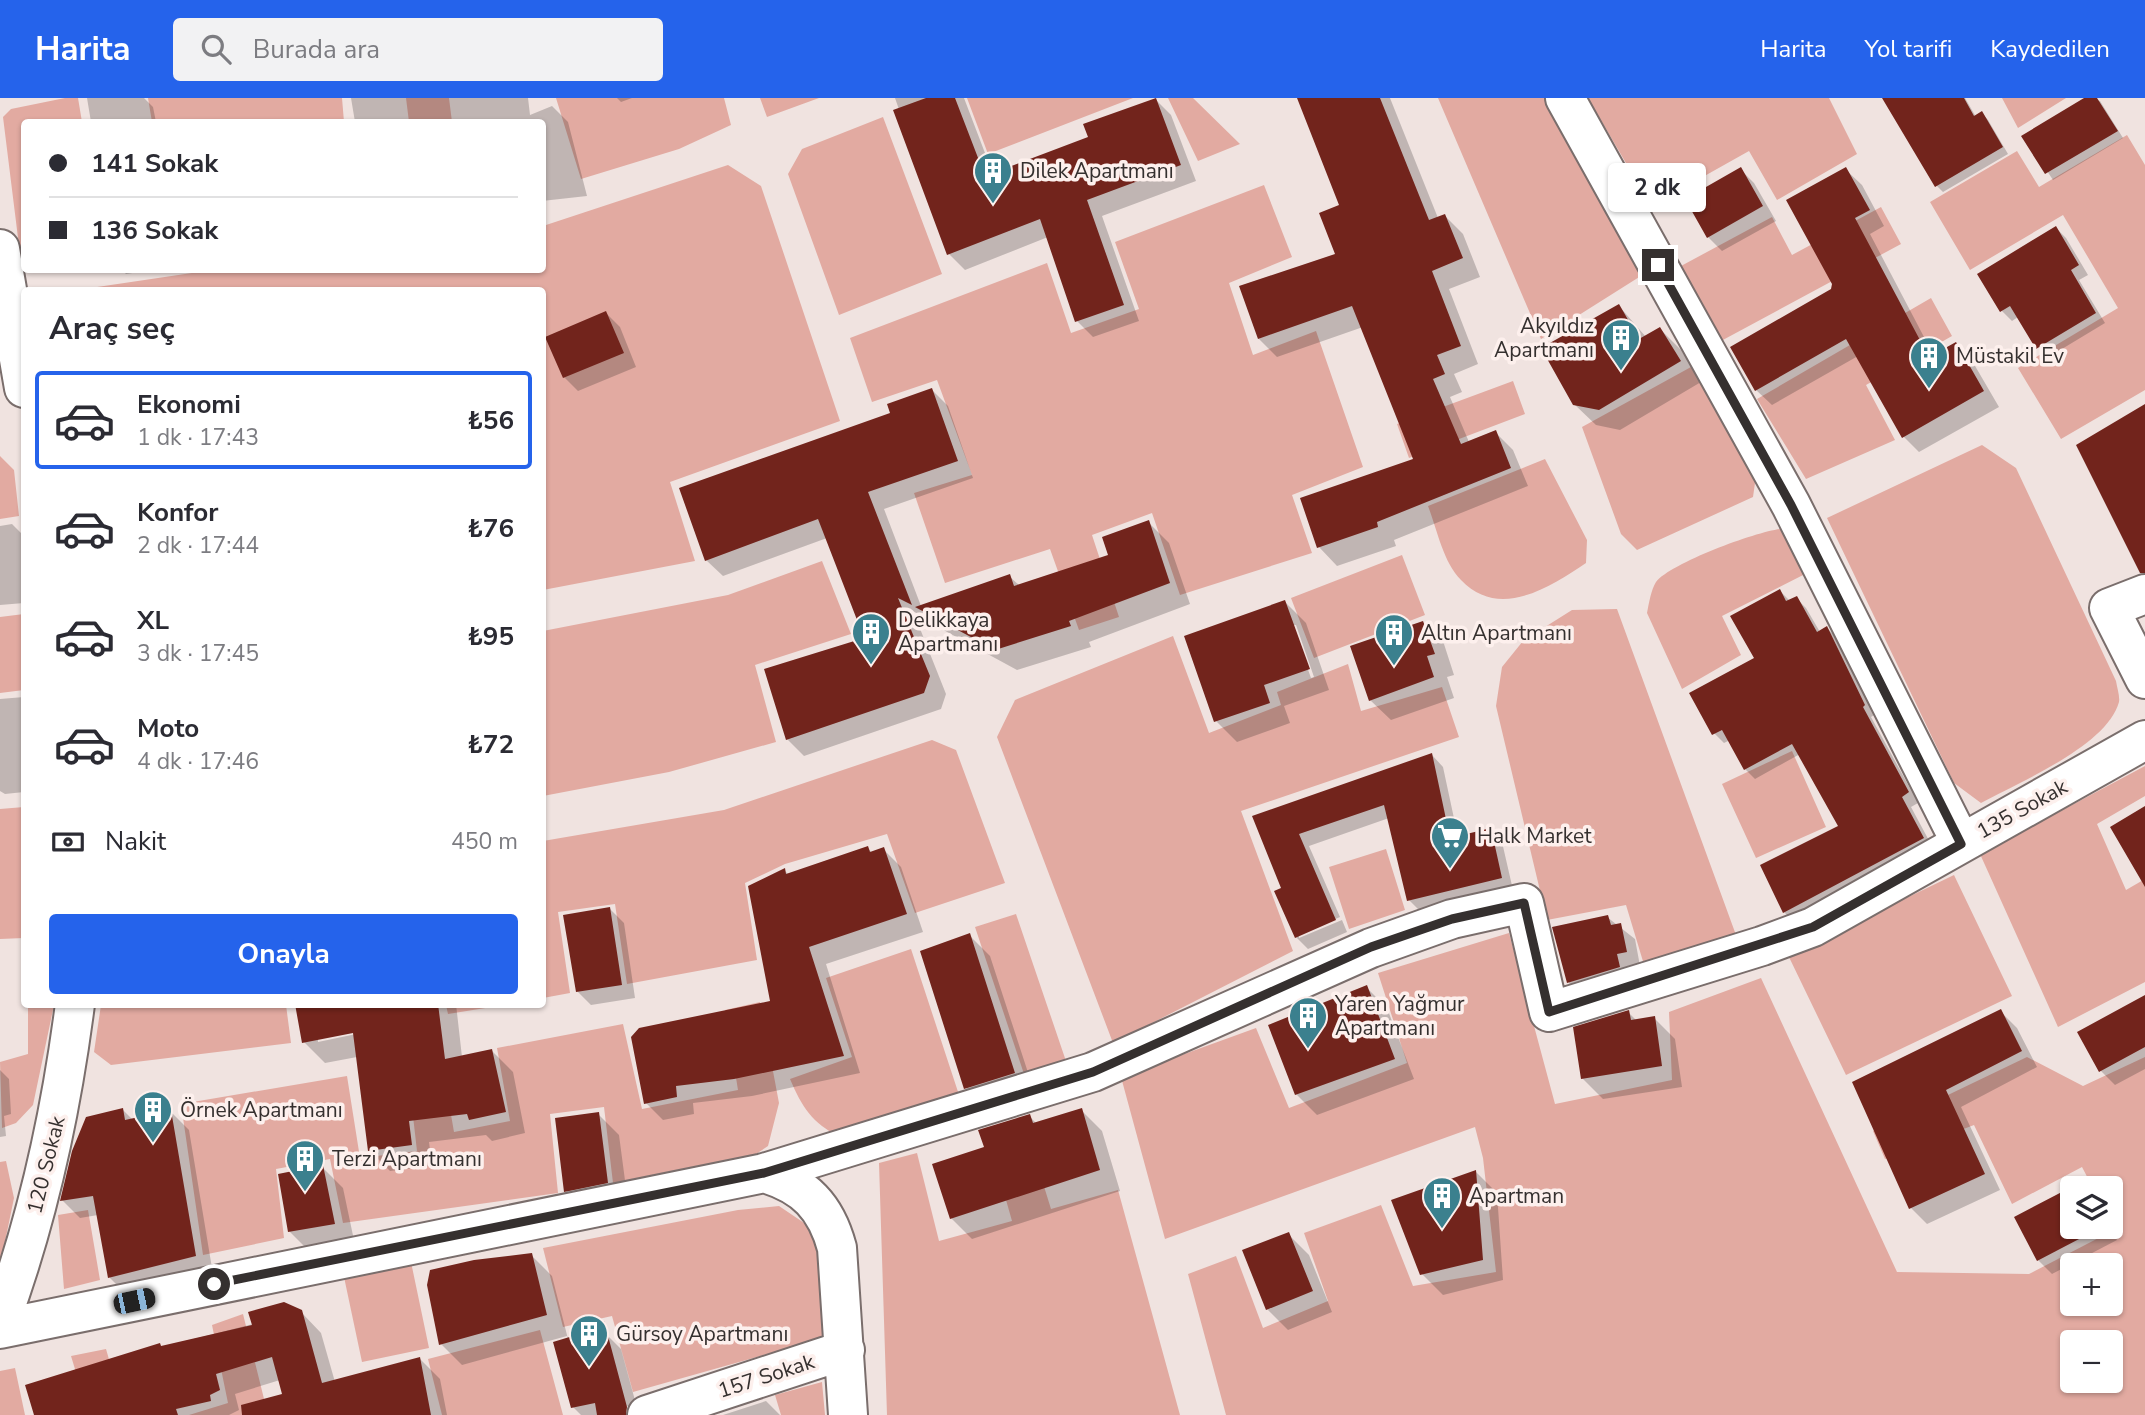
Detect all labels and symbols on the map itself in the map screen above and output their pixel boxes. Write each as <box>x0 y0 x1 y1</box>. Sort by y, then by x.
building icon: Dilek Apartmanı <box>972 150 1014 205</box>
place label: Dilek Apartmanı <box>1020 157 1174 185</box>
callout: 2 dk <box>1609 164 1707 212</box>
route end <box>1642 249 1674 281</box>
place label: Akyıldız Apartmanı <box>1494 312 1594 364</box>
building icon: Akyıldız Apartmanı <box>1600 317 1642 372</box>
building icon: Müstakil Ev <box>1908 335 1950 390</box>
place label: Müstakil Ev <box>1956 342 2064 370</box>
place label: Delikkaya Apartmanı <box>898 606 998 658</box>
building icon: Delikkaya Apartmanı <box>850 611 892 666</box>
building icon: Altın Apartmanı <box>1373 612 1415 667</box>
place label: Altın Apartmanı <box>1421 619 1572 647</box>
street label: 135 Sokak <box>1972 772 2073 845</box>
supermarket icon: Halk Market <box>1429 815 1471 870</box>
place label: Halk Market <box>1477 822 1592 850</box>
place label: Yaren Yağmur Apartmanı <box>1334 990 1465 1042</box>
building icon: Yaren Yağmur Apartmanı <box>1287 995 1329 1050</box>
building icon: Örnek Apartmanı <box>132 1089 174 1144</box>
place label: Örnek Apartmanı <box>180 1096 343 1124</box>
street label: 120 Sokak <box>20 1113 72 1217</box>
building icon: Terzi Apartmanı <box>284 1138 326 1193</box>
place label: Terzi Apartmanı <box>332 1145 482 1173</box>
building icon: Apartman <box>1421 1175 1463 1230</box>
place label: Apartman <box>1469 1182 1564 1210</box>
route start <box>198 1268 230 1300</box>
car <box>112 1286 157 1316</box>
building icon: Gürsoy Apartmanı <box>568 1313 610 1368</box>
place label: Gürsoy Apartmanı <box>616 1320 788 1348</box>
street label: 157 Sokak <box>714 1347 818 1405</box>

